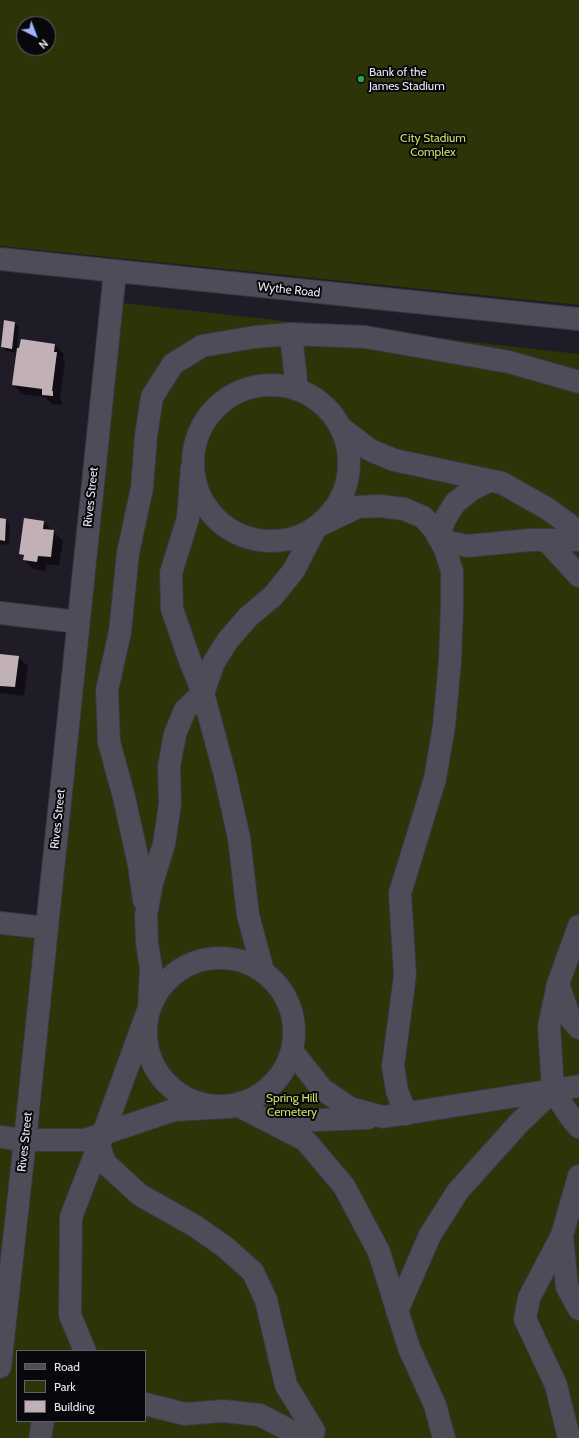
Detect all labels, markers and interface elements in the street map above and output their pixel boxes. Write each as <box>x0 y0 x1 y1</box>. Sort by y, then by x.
north arrow <box>16 16 56 56</box>
text: N <box>36 36 51 52</box>
place label: Bank of the James Stadium <box>369 65 445 93</box>
marker: Bank of the James Stadium <box>356 74 366 84</box>
park label: City Stadium Complex <box>400 131 466 159</box>
street label: Wythe Road <box>257 280 321 300</box>
street label: Rives Street <box>81 466 101 528</box>
street label: Rives Street <box>48 788 68 850</box>
park label: Spring Hill Cemetery <box>266 1091 318 1119</box>
street label: Rives Street <box>15 1111 35 1173</box>
legend <box>16 1350 146 1422</box>
text: Road <box>54 1359 80 1374</box>
text: Park <box>54 1379 76 1394</box>
text: Building <box>54 1399 95 1414</box>

